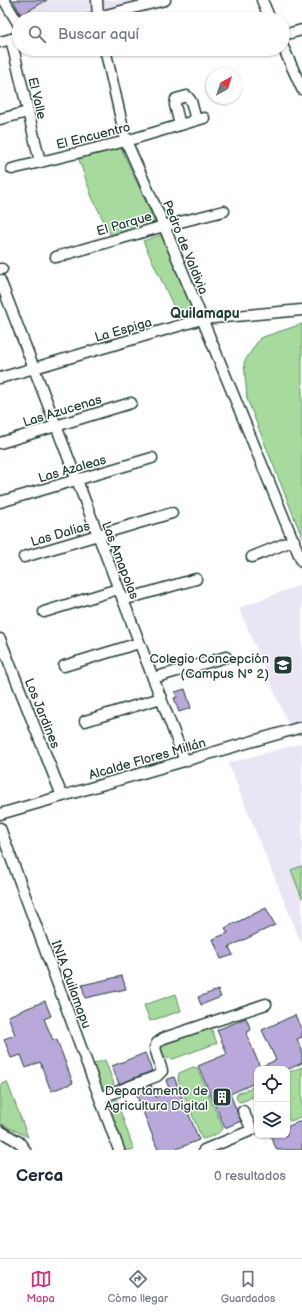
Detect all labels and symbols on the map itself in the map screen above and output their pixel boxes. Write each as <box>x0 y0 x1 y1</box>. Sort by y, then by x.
north arrow <box>206 68 242 104</box>
street label: El Valle <box>24 76 50 121</box>
street label: El Encuentro <box>54 119 132 153</box>
street label: Pedro de Valdivia <box>159 198 211 297</box>
street label: El Parque <box>95 208 154 240</box>
district label: Quilamapu <box>170 305 240 322</box>
street label: La Espiga <box>93 314 154 346</box>
street label: Las Azucenas <box>21 391 104 431</box>
street label: Las Azaleas <box>36 451 109 486</box>
street label: Las Dalias <box>29 518 92 550</box>
street label: Las Amapolas <box>98 519 142 602</box>
place label: Colegio Concepción (Campus N° 2) <box>150 651 269 682</box>
school or university icon: Colegio Concepción (Campus N° 2) <box>272 654 294 676</box>
street label: Los Jardines <box>21 676 64 751</box>
street label: Alcalde Flores Millán <box>87 735 208 783</box>
street label: INIA Quilamapu <box>48 938 94 1031</box>
place label: Departamento de Agricultura Digital <box>105 1083 208 1114</box>
building icon: Departamento de Agricultura Digital <box>211 1086 233 1108</box>

